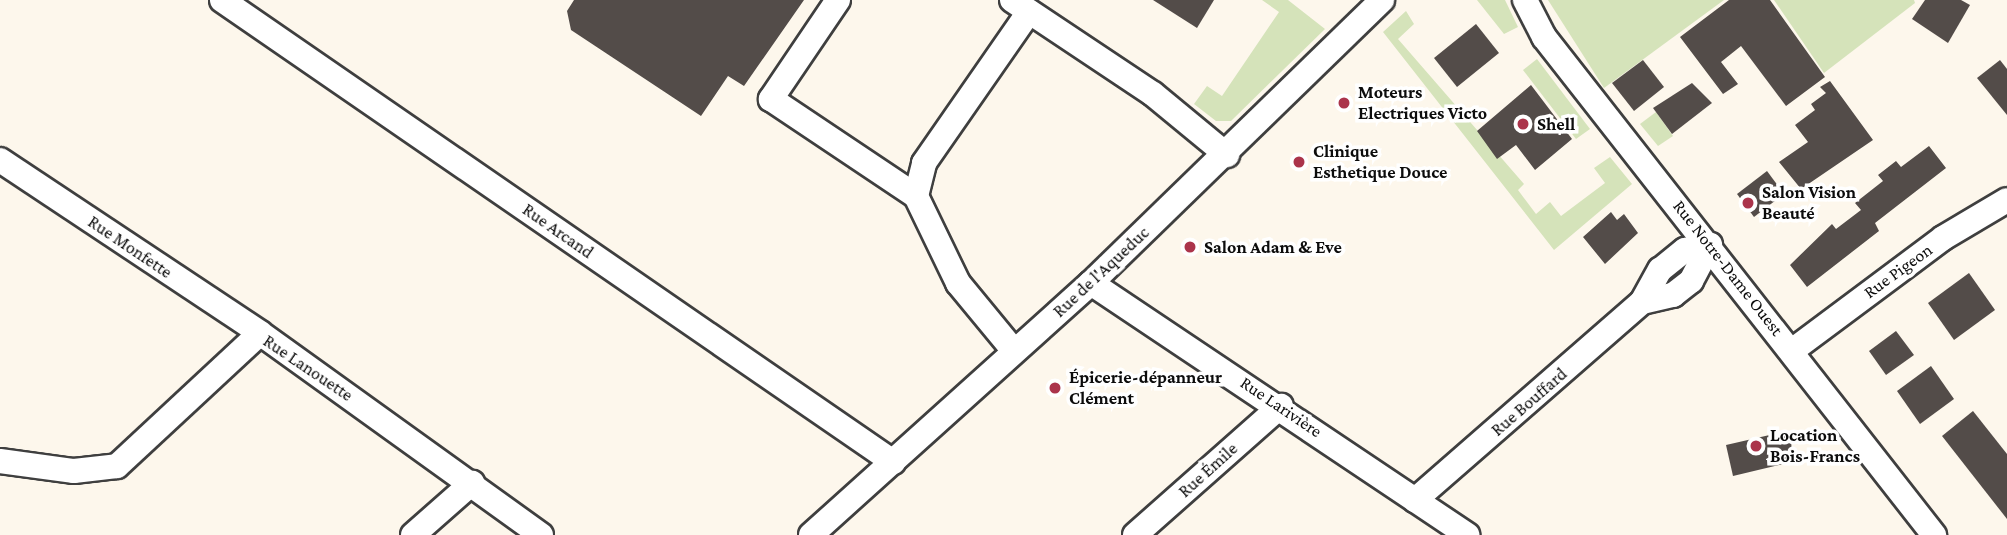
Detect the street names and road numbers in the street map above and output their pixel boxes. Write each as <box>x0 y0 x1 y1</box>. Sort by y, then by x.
street label: Rue Notre-Dame Ouest <box>1668 196 1788 340</box>
street label: Rue Arcand <box>518 199 598 263</box>
street label: Rue Monfette <box>84 211 176 283</box>
street label: Rue de l'Aqueduc <box>1048 222 1154 322</box>
street label: Rue Pigeon <box>1860 239 1936 303</box>
street label: Rue Lanouette <box>259 330 357 406</box>
street label: Rue Bouffard <box>1487 363 1571 441</box>
street label: Rue Larivière <box>1236 372 1326 442</box>
street label: Rue Émile <box>1174 438 1242 502</box>

